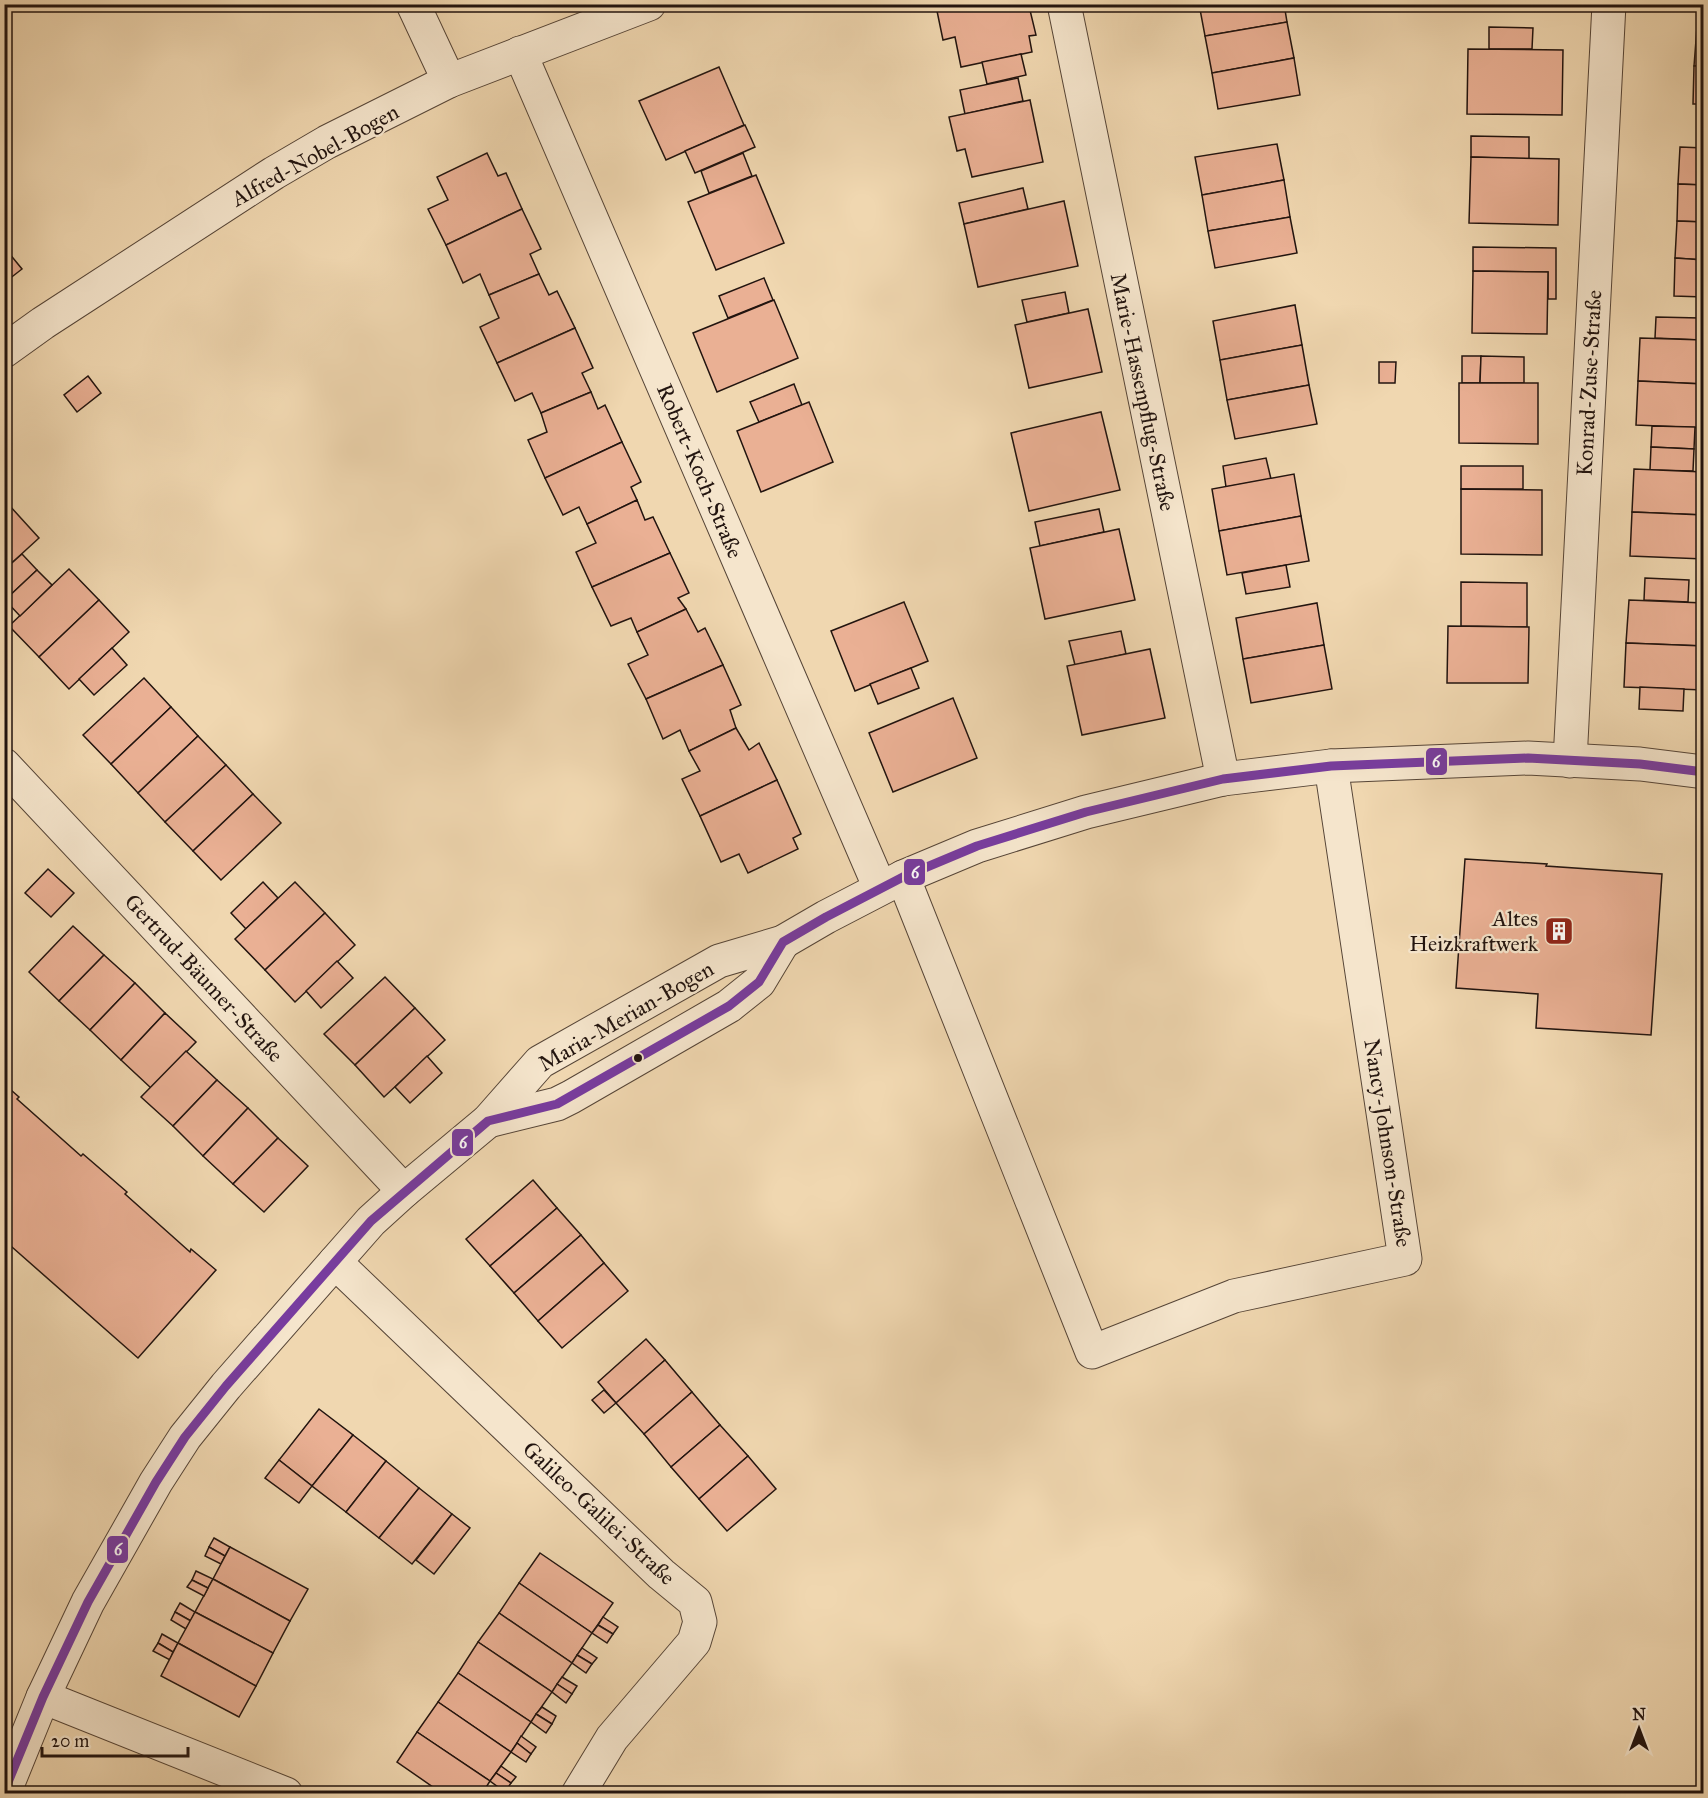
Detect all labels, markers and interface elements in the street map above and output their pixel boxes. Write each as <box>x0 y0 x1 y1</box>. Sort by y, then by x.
street label: Alfred-Nobel-Bogen <box>226 98 403 213</box>
street label: Marie-Hassenpflug-Straße <box>1105 270 1181 514</box>
street label: Konrad-Zuse-Straße <box>1571 289 1607 477</box>
street label: Robert-Koch-Straße <box>651 380 749 562</box>
line badge: 6 <box>1425 747 1448 776</box>
text: 6 <box>1432 752 1441 771</box>
line badge: 6 <box>903 858 926 886</box>
text: 6 <box>911 863 920 882</box>
street label: Gertrud-Bäumer-Straße <box>119 888 289 1068</box>
place label: Altes Heizkraftwerk <box>1409 905 1539 957</box>
building icon: Altes Heizkraftwerk <box>1543 915 1575 947</box>
street label: Maria-Merian-Bogen <box>534 955 719 1077</box>
street label: Nancy-Johnson-Straße <box>1358 1037 1418 1249</box>
unlabelled marker <box>632 1052 644 1064</box>
line badge: 6 <box>451 1128 474 1157</box>
text: 6 <box>459 1133 468 1152</box>
street label: Galileo-Galilei-Straße <box>517 1435 681 1591</box>
line badge: 6 <box>106 1535 129 1564</box>
text: 6 <box>114 1540 123 1559</box>
north arrow <box>1609 1699 1669 1759</box>
text: N <box>1632 1705 1646 1724</box>
scale bar <box>42 1720 188 1758</box>
text: 20 m <box>51 1730 89 1752</box>

